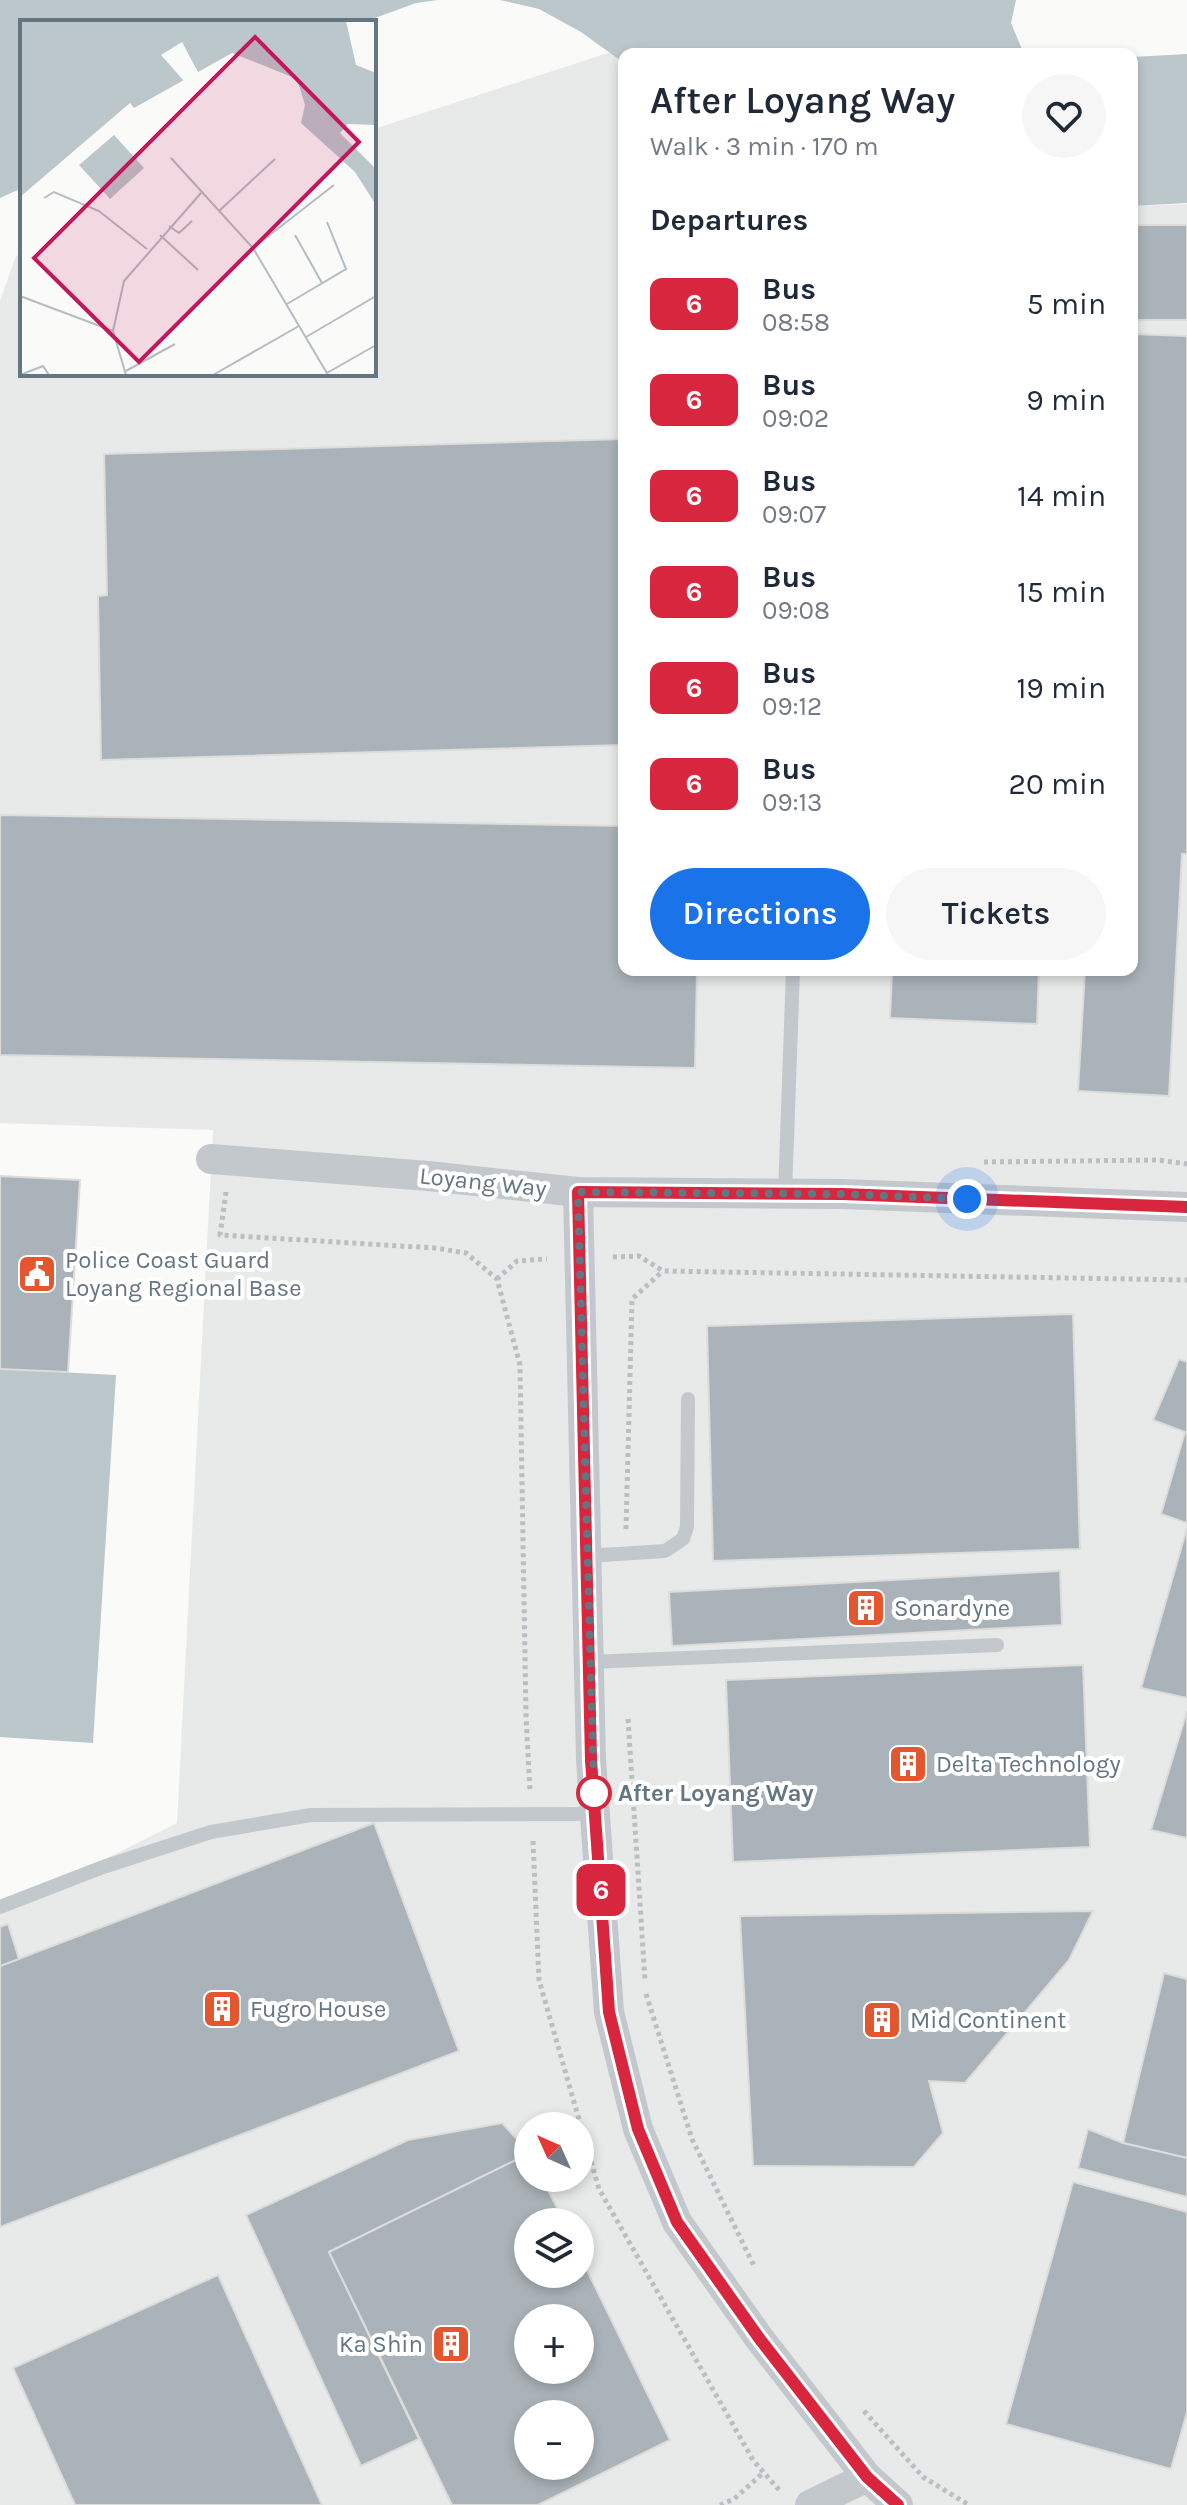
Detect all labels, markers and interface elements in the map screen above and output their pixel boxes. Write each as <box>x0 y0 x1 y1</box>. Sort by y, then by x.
inset map <box>20 20 376 376</box>
button: heart <box>1022 74 1106 158</box>
text: After Loyang Way <box>650 78 955 123</box>
text: Walk · 3 min · 170 m <box>650 131 879 162</box>
text: Departures <box>650 202 808 238</box>
text: Bus <box>762 271 816 307</box>
text: 5 min <box>1027 286 1106 322</box>
text: 6 <box>686 287 703 320</box>
text: 08:58 <box>762 307 830 338</box>
text: Bus <box>762 367 816 403</box>
text: 9 min <box>1026 382 1106 418</box>
text: 6 <box>686 383 703 416</box>
text: 09:02 <box>762 403 829 434</box>
text: Bus <box>762 463 816 499</box>
text: 14 min <box>1017 478 1106 514</box>
text: 6 <box>686 479 703 512</box>
text: 09:07 <box>762 499 826 530</box>
text: Bus <box>762 559 816 595</box>
text: 15 min <box>1017 574 1106 610</box>
text: 6 <box>686 575 703 608</box>
text: 09:08 <box>762 595 830 626</box>
text: Bus <box>762 655 816 691</box>
text: 19 min <box>1016 670 1106 706</box>
text: 6 <box>686 671 703 704</box>
text: 09:12 <box>762 691 822 722</box>
text: Bus <box>762 751 816 787</box>
text: 20 min <box>1009 766 1106 802</box>
text: 6 <box>686 767 703 800</box>
text: 09:13 <box>762 787 822 818</box>
button: Directions <box>650 868 870 960</box>
button: Tickets <box>886 868 1106 960</box>
street label: Loyang Way <box>418 1161 548 1203</box>
your location <box>947 1179 987 1219</box>
place label: Police Coast Guard Loyang Regional Base <box>65 1246 301 1302</box>
public building icon: Police Coast Guard Loyang Regional Base <box>16 1253 58 1295</box>
building icon: Sonardyne <box>845 1587 887 1629</box>
place label: Sonardyne <box>894 1594 1010 1622</box>
building icon: Delta Technology <box>887 1743 929 1785</box>
place label: Delta Technology <box>936 1750 1121 1778</box>
marker: After Loyang Way <box>577 1776 611 1810</box>
place label: After Loyang Way <box>618 1779 814 1807</box>
line badge: 6 <box>575 1864 627 1916</box>
text: 6 <box>593 1873 610 1906</box>
building icon: Fugro House <box>201 1988 243 2030</box>
place label: Fugro House <box>250 1995 386 2023</box>
building icon: Mid Continent <box>861 1999 903 2041</box>
place label: Mid Continent <box>910 2006 1066 2034</box>
north arrow <box>514 2112 594 2192</box>
map controls <box>514 2112 594 2480</box>
button: layers <box>514 2208 594 2288</box>
button: + <box>514 2304 594 2384</box>
building icon: Ka Shin <box>430 2323 472 2365</box>
place label: Ka Shin <box>339 2330 423 2358</box>
button: − <box>514 2400 594 2480</box>

